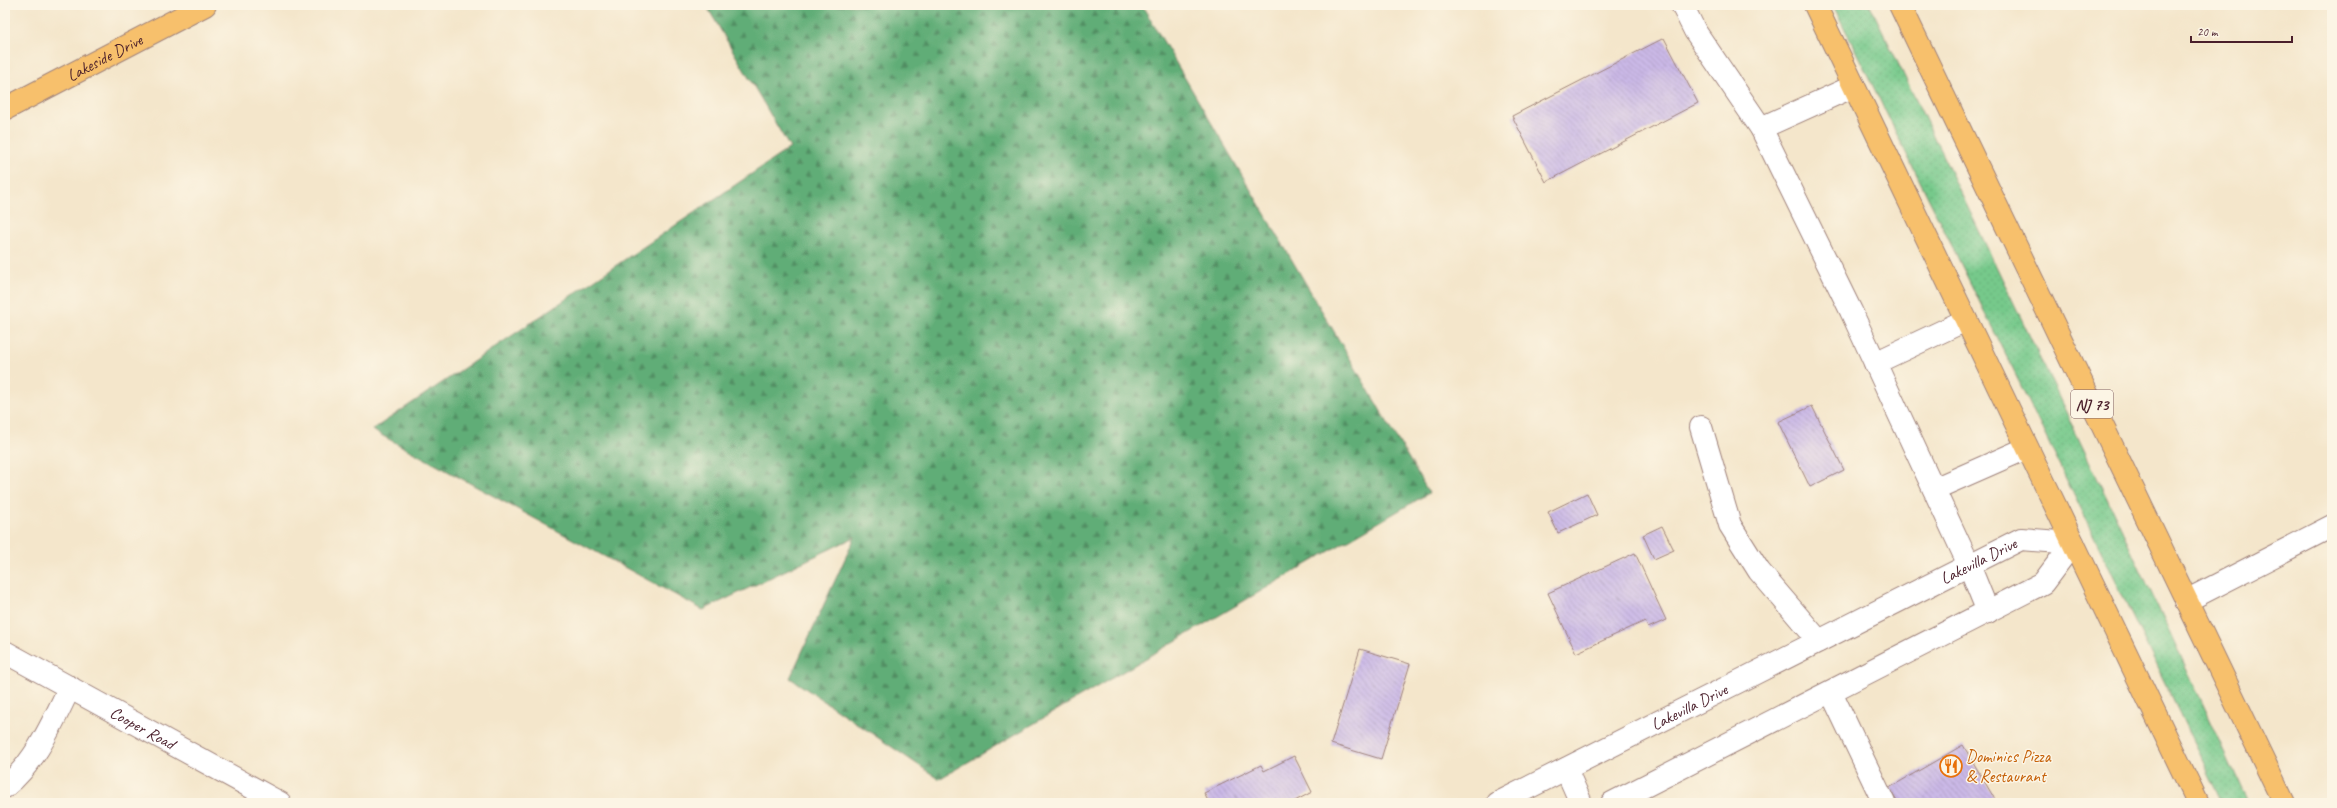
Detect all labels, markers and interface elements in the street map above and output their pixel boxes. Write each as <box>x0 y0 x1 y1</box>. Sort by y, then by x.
scale bar <box>2191 18 2292 44</box>
text: 20 m <box>2197 24 2219 40</box>
street label: Lakeside Drive <box>63 29 147 86</box>
road number: NJ 73 <box>2071 390 2113 418</box>
street label: Lakevilla Drive <box>1937 532 2022 589</box>
street label: Lakevilla Drive <box>1648 678 1732 735</box>
street label: Cooper Road <box>106 702 180 755</box>
place label: Dominics Pizza & Restaurant <box>1966 746 2052 787</box>
restaurant icon: Dominics Pizza & Restaurant <box>1938 753 1964 779</box>

